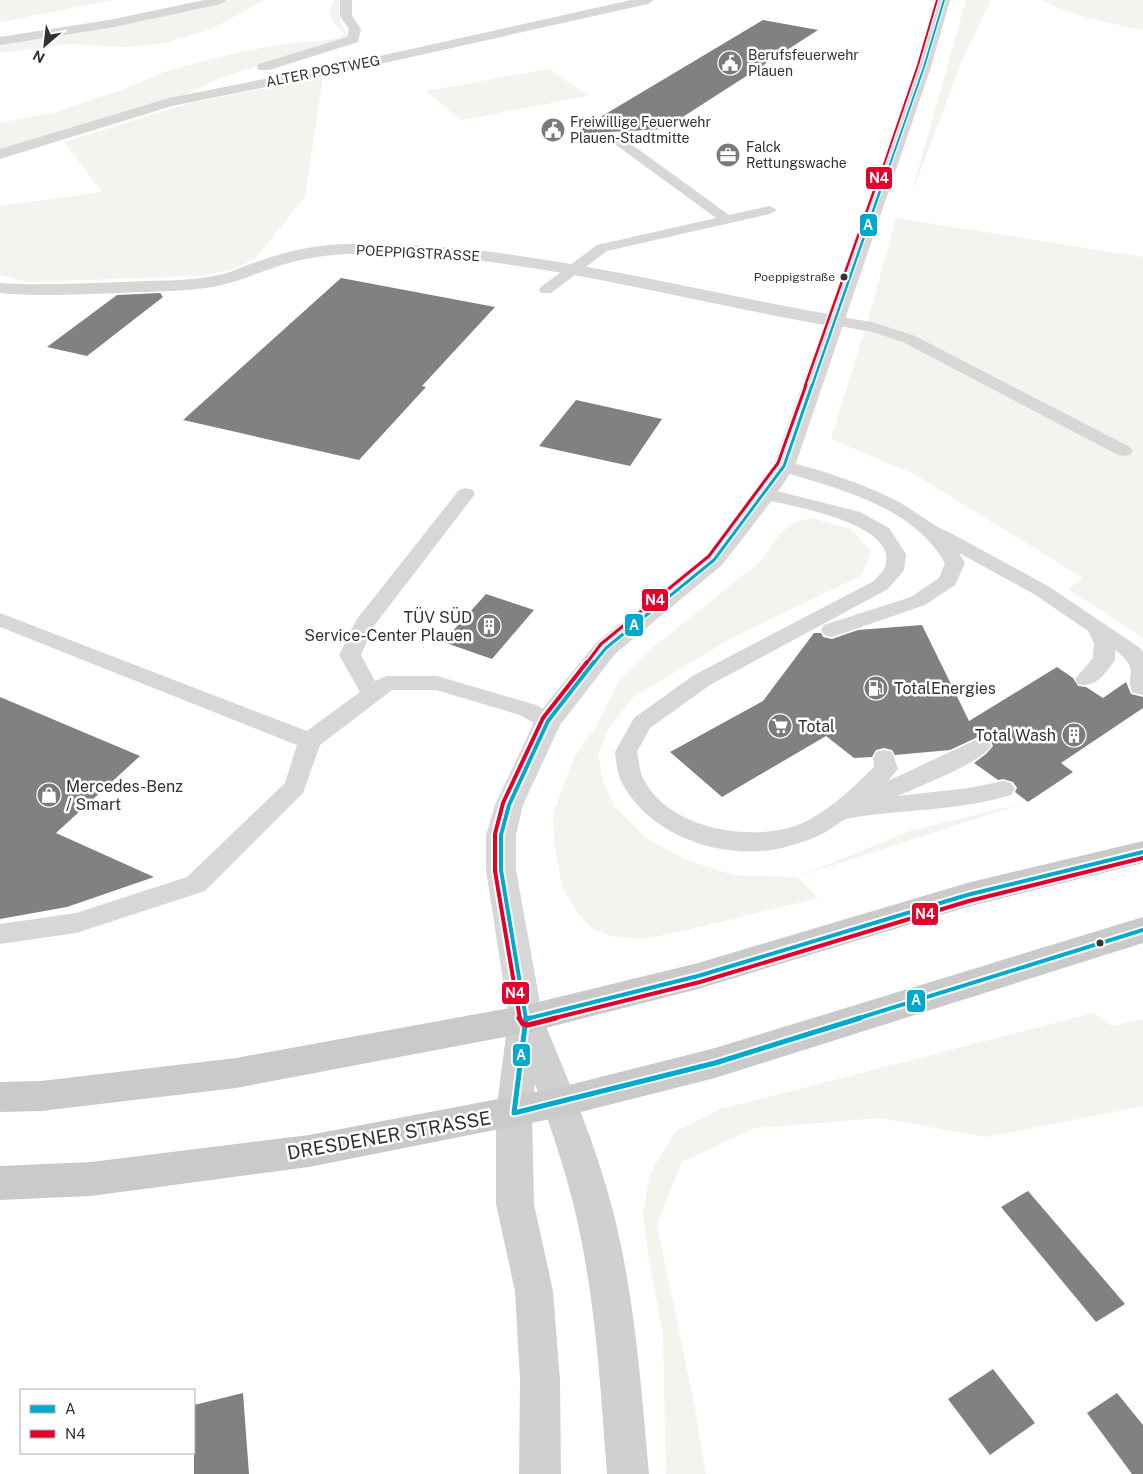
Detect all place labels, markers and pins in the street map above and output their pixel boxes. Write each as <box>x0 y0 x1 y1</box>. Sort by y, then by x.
place label: Berufsfeuerwehr Plauen <box>748 47 859 79</box>
public building icon: Berufsfeuerwehr Plauen <box>717 50 743 76</box>
place label: Freiwillige Feuerwehr Plauen-Stadtmitte <box>570 114 711 146</box>
public building icon: Freiwillige Feuerwehr Plauen-Stadtmitte <box>540 117 566 143</box>
place label: Falck Rettungswache <box>746 139 847 171</box>
office icon: Falck Rettungswache <box>715 142 741 168</box>
place label: Poeppigstraße <box>754 270 835 284</box>
marker: Poeppigstraße <box>839 272 849 282</box>
place label: TÜV SÜD Service-Center Plauen <box>304 607 472 645</box>
building icon: TÜV SÜD Service-Center Plauen <box>476 613 502 639</box>
fuel station icon: TotalEnergies <box>863 675 889 701</box>
place label: TotalEnergies <box>894 679 996 698</box>
supermarket icon: Total <box>767 713 793 739</box>
place label: Total <box>798 717 835 736</box>
building icon: Total Wash <box>1061 722 1087 748</box>
place label: Total Wash <box>975 726 1056 745</box>
place label: Mercedes-Benz / Smart <box>66 777 183 814</box>
shop icon: Mercedes-Benz / Smart <box>36 782 62 808</box>
unlabelled marker <box>1095 938 1105 948</box>

